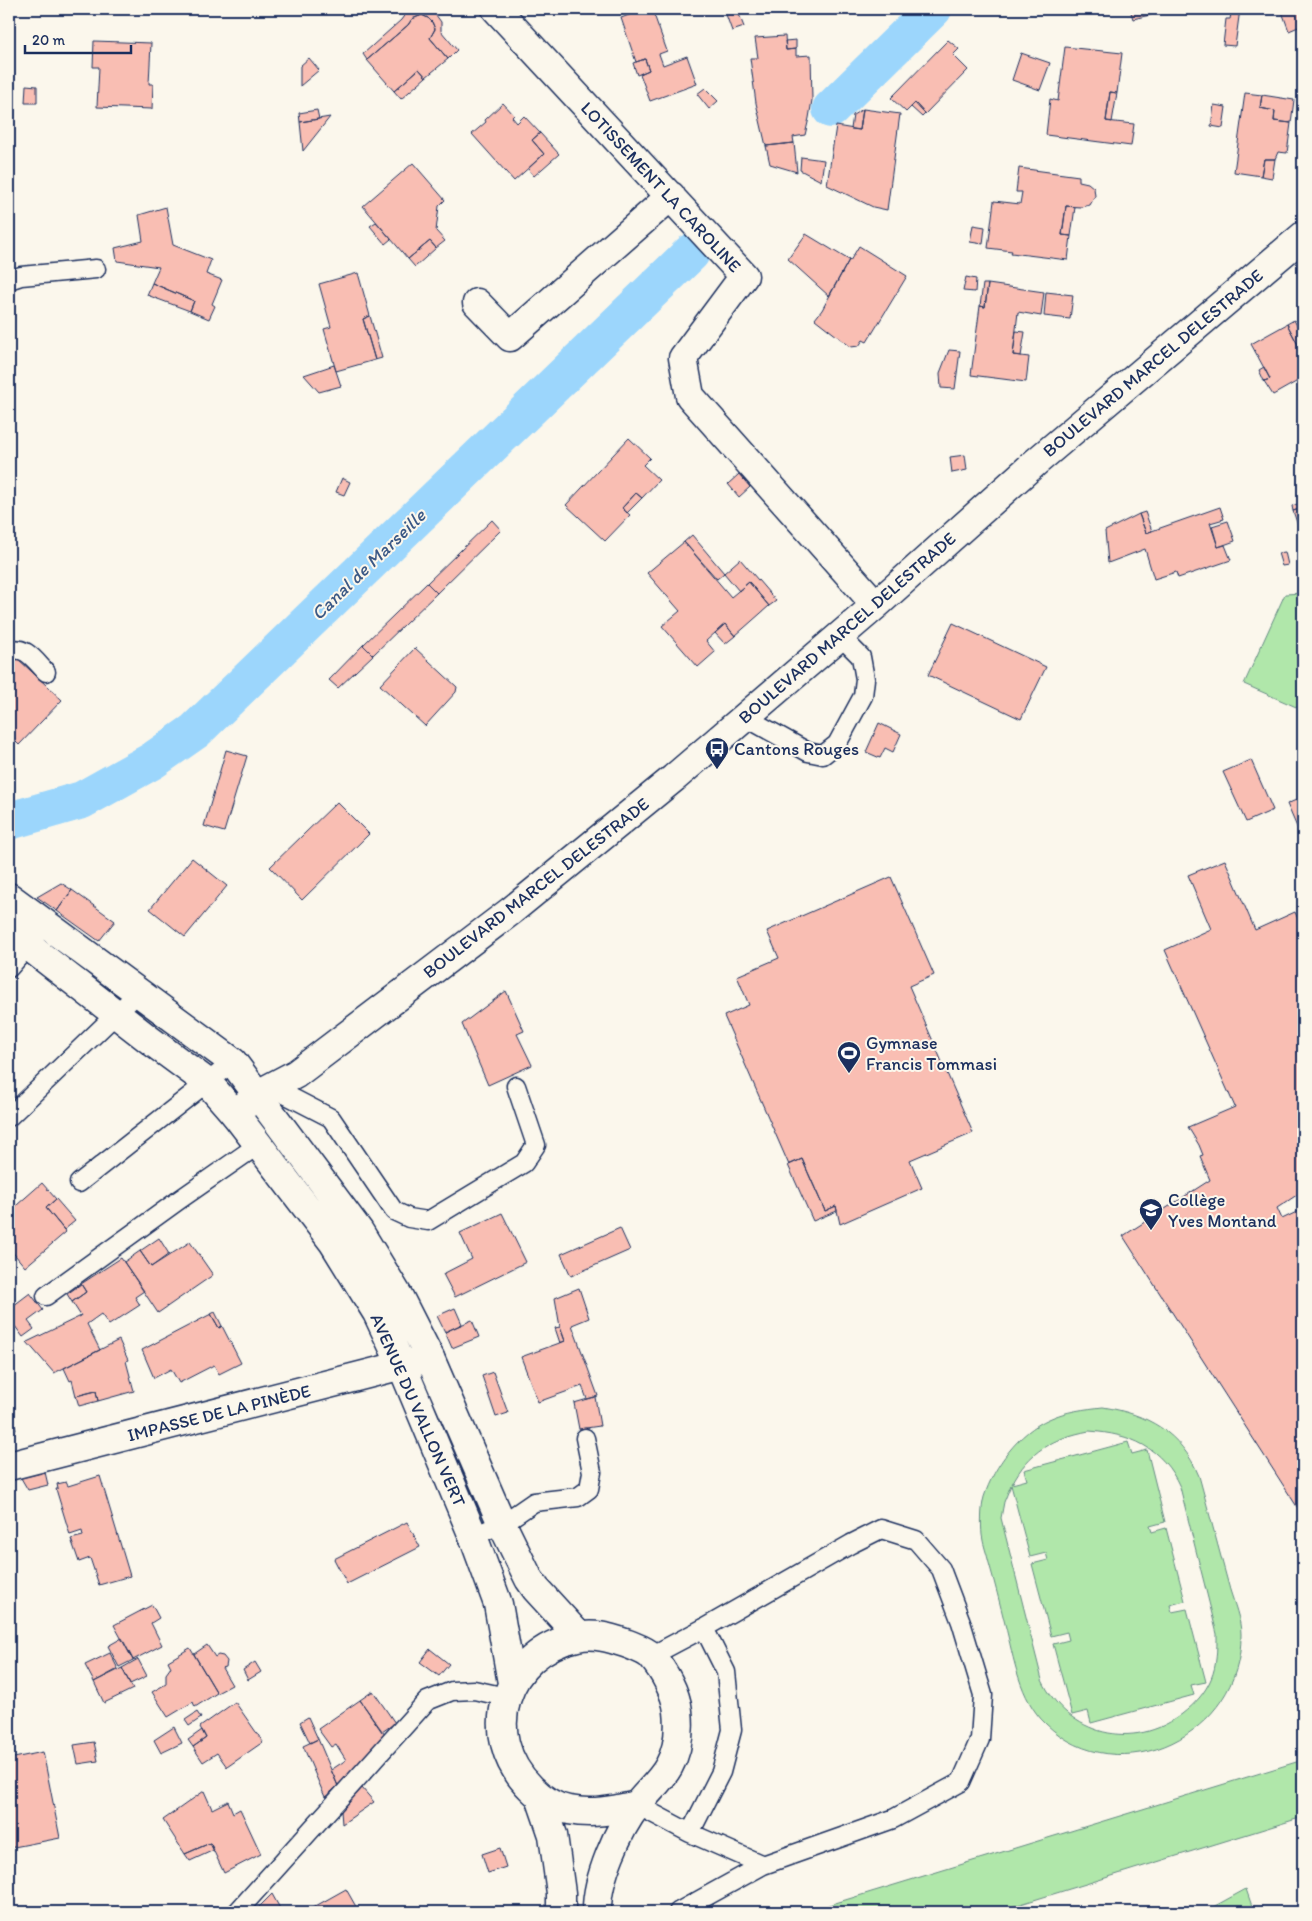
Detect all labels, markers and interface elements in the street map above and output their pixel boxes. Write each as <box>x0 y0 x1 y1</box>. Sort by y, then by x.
scale bar <box>25 22 131 54</box>
text: 20 m <box>32 31 66 49</box>
street label: LOTISSEMENT LA CAROLINE <box>576 97 746 277</box>
street label: BOULEVARD MARCEL DELESTRADE <box>1038 264 1268 462</box>
water label: Canal de Marseille <box>306 503 431 625</box>
street label: BOULEVARD MARCEL DELESTRADE <box>734 527 960 728</box>
bus stop icon: Cantons Rouges <box>704 736 730 770</box>
place label: Cantons Rouges <box>734 738 859 760</box>
street label: BOULEVARD MARCEL DELESTRADE <box>419 793 654 983</box>
place label: Gymnase Francis Tommasi <box>866 1032 997 1075</box>
sports icon: Gymnase Francis Tommasi <box>836 1040 862 1074</box>
place label: Collège Yves Montand <box>1168 1189 1277 1232</box>
school or university icon: Collège Yves Montand <box>1138 1197 1164 1231</box>
street label: AVENUE DU VALLON VERT <box>365 1310 471 1510</box>
street label: IMPASSE DE LA PINÈDE <box>125 1380 313 1446</box>

